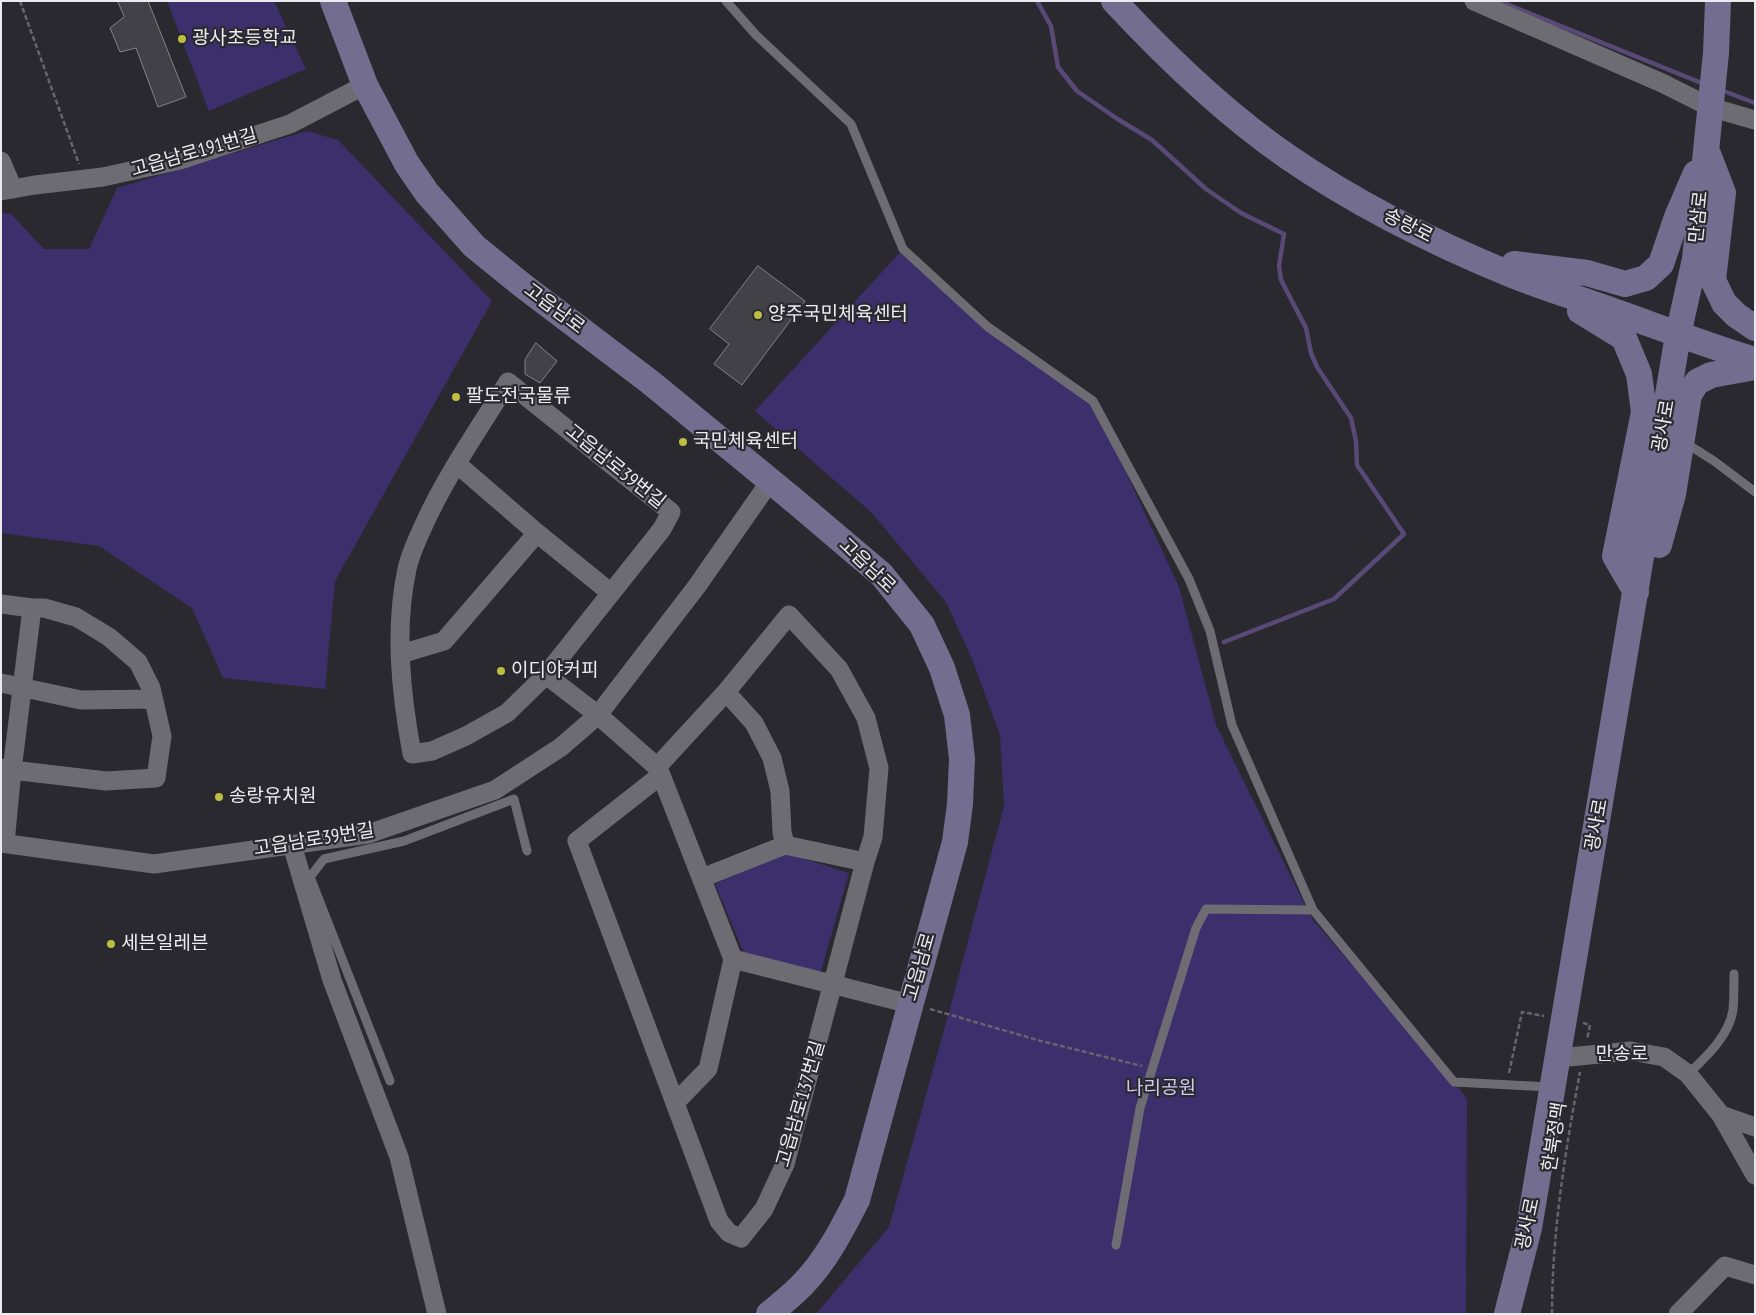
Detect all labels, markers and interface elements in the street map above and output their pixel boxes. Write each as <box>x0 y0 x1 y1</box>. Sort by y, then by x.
place label: 광사초등학교 <box>192 28 297 50</box>
marker: 광사초등학교 <box>176 33 188 45</box>
street label: 고읍남로191번길 <box>128 124 260 182</box>
street label: 만삼로 <box>1685 190 1713 244</box>
street label: 송랑로 <box>1379 204 1437 248</box>
street label: 고읍남로 <box>519 279 589 339</box>
place label: 양주국민체육센터 <box>768 304 908 326</box>
marker: 양주국민체육센터 <box>752 309 764 321</box>
place label: 팔도전국물류 <box>466 386 571 408</box>
marker: 팔도전국물류 <box>450 391 462 403</box>
street label: 광사로 <box>1648 398 1680 454</box>
street label: 고읍남로39번길 <box>560 420 670 514</box>
place label: 국민체육센터 <box>693 431 798 453</box>
marker: 국민체육센터 <box>677 436 689 448</box>
street label: 고읍남로 <box>834 534 900 598</box>
place label: 이디야커피 <box>511 660 598 682</box>
marker: 이디야커피 <box>495 665 507 677</box>
place label: 송랑유치원 <box>229 786 316 808</box>
marker: 송랑유치원 <box>213 791 225 803</box>
street label: 광사로 <box>1581 797 1613 853</box>
street label: 고읍남로39번길 <box>252 819 376 861</box>
street label: 고읍남로 <box>899 930 941 1004</box>
place label: 세븐일레븐 <box>121 933 208 955</box>
marker: 세븐일레븐 <box>105 938 117 950</box>
street label: 고읍남로137번길 <box>772 1038 830 1170</box>
street label: 만송로 <box>1596 1044 1648 1066</box>
park label: 나리공원 <box>1126 1078 1196 1100</box>
street label: 한북정맥 <box>1538 1101 1572 1173</box>
street label: 광사로 <box>1511 1196 1545 1252</box>

